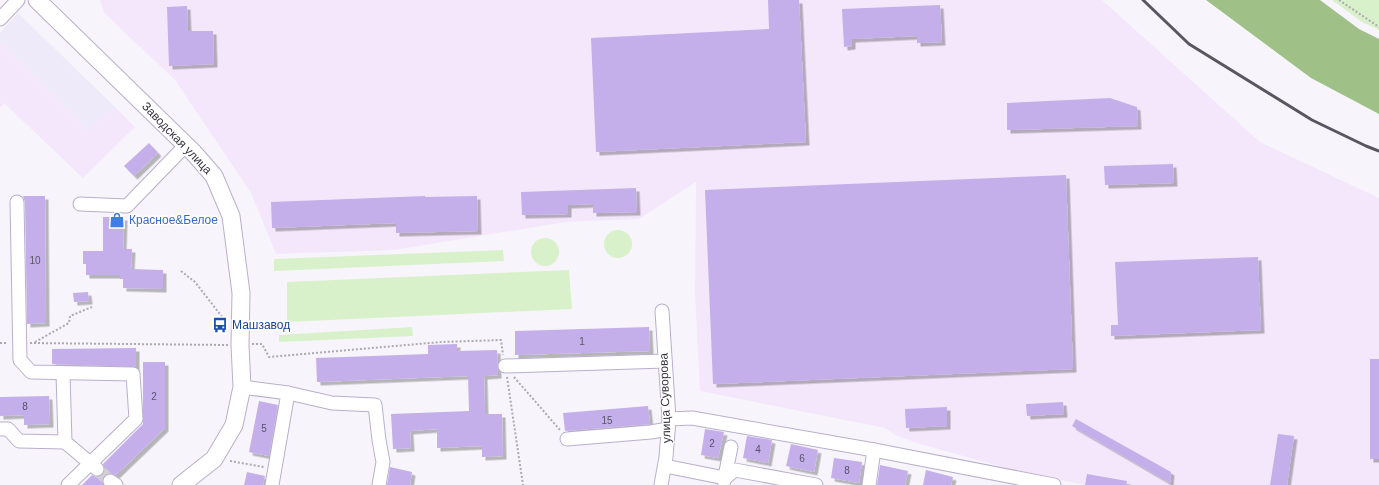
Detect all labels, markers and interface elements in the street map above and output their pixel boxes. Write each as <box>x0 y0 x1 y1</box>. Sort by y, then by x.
street label: Заводская улица <box>139 99 215 177</box>
shop icon: Красное&Белое <box>108 211 126 229</box>
place label: Красное&Белое <box>129 213 218 227</box>
house number: 10 <box>29 255 41 266</box>
bus stop icon: Машзавод <box>211 316 229 334</box>
place label: Машзавод <box>232 318 290 332</box>
house number: 1 <box>579 336 585 347</box>
street label: улица Суворова <box>656 352 674 443</box>
house number: 2 <box>151 391 157 402</box>
house number: 8 <box>22 401 28 412</box>
house number: 15 <box>601 415 613 426</box>
house number: 5 <box>261 423 267 434</box>
house number: 2 <box>709 438 715 449</box>
house number: 4 <box>755 444 761 455</box>
house number: 6 <box>799 453 805 464</box>
house number: 8 <box>844 465 850 476</box>

